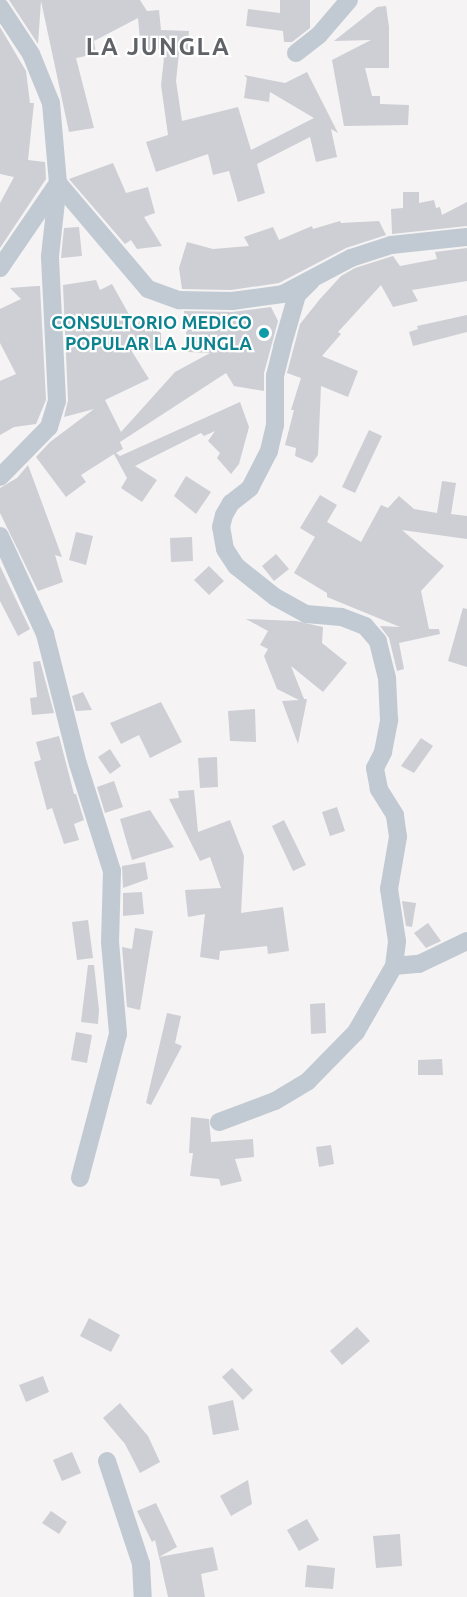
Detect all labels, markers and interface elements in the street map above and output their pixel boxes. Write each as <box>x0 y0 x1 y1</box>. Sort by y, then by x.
district label: LA JUNGLA <box>86 33 230 61</box>
place label: CONSULTORIO MEDICO POPULAR LA JUNGLA <box>51 312 252 354</box>
marker: CONSULTORIO MEDICO POPULAR LA JUNGLA <box>257 326 271 340</box>

